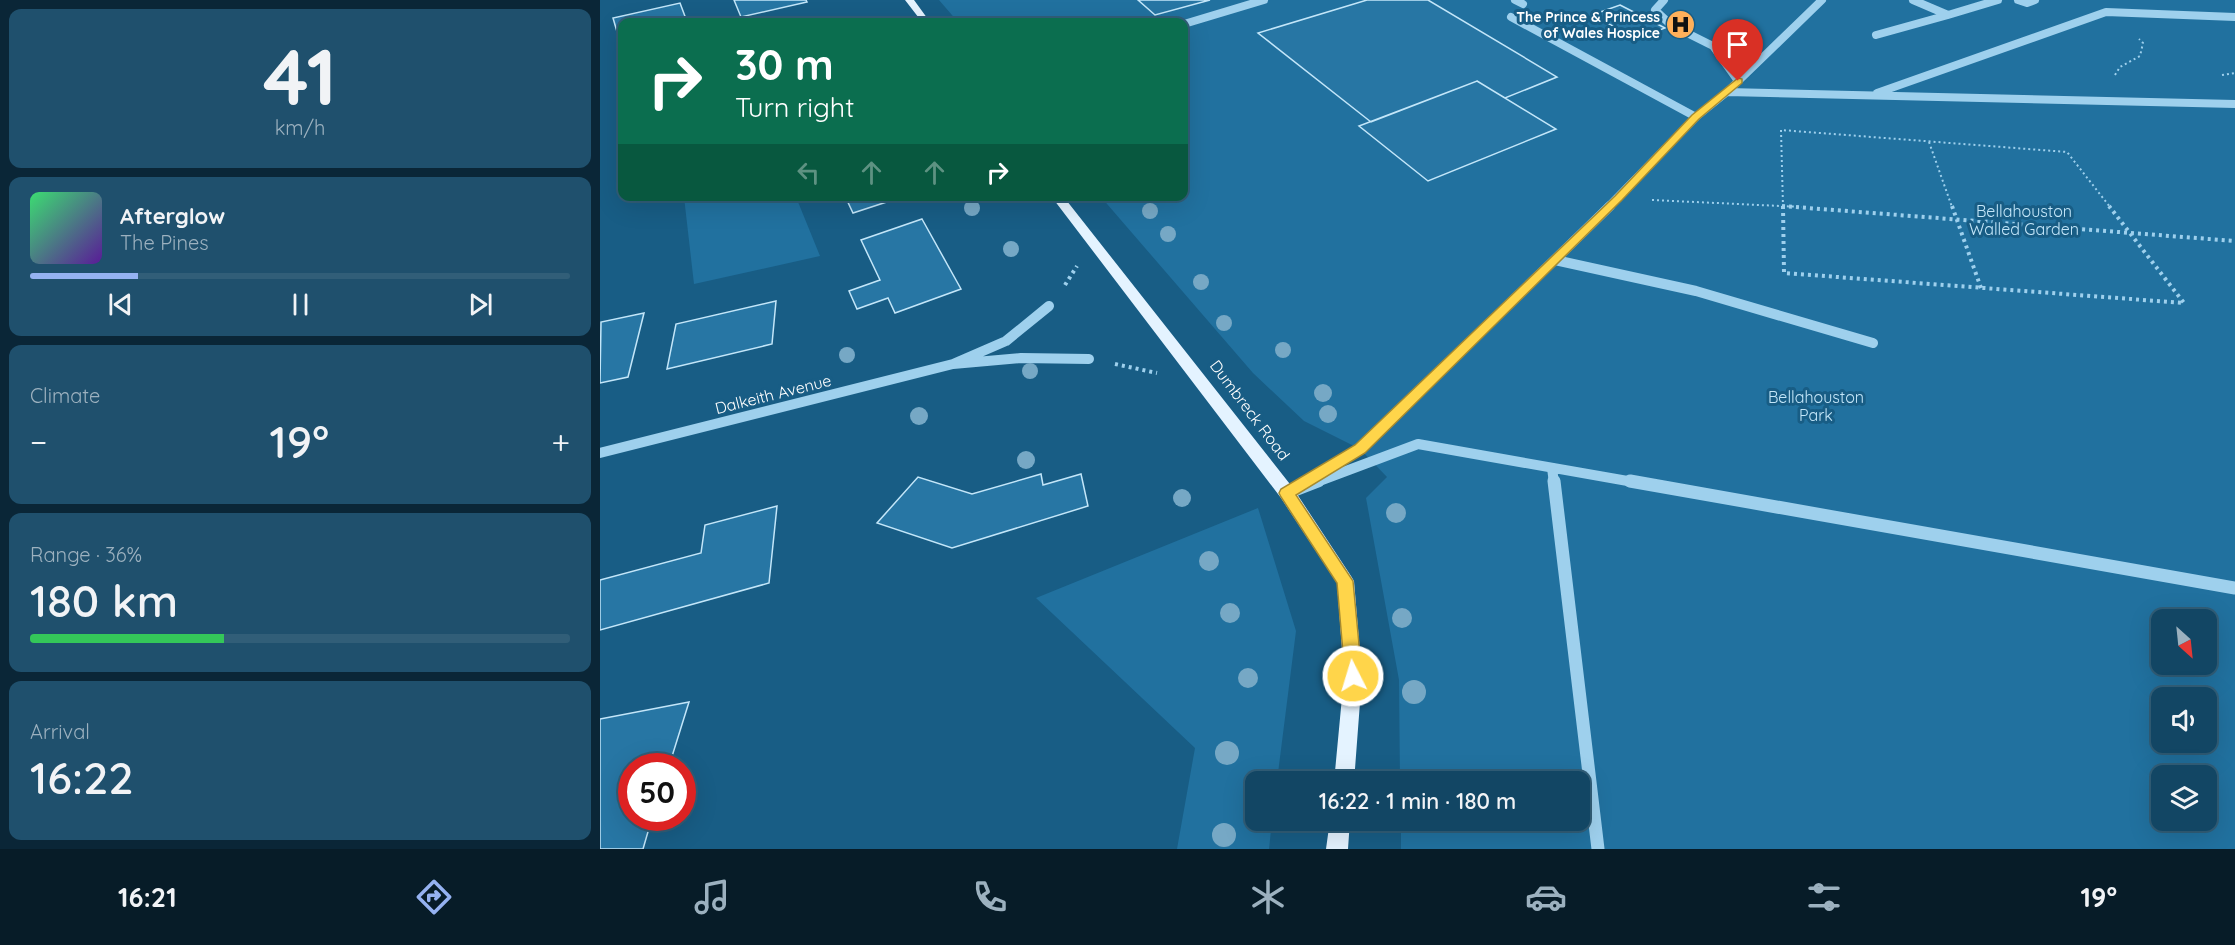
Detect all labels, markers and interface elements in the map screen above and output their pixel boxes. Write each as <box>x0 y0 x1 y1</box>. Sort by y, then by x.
place label: The Prince & Princess of Wales Hospice <box>1516 8 1660 42</box>
hospital icon: The Prince & Princess of Wales Hospice <box>1665 9 1697 41</box>
pin <box>1712 19 1763 81</box>
text: 41 <box>263 27 337 125</box>
icon: arrive <box>1721 28 1754 61</box>
text: 30 m <box>735 38 834 91</box>
icon: right <box>636 42 714 120</box>
text: Turn right <box>735 90 854 124</box>
text: km/h <box>275 115 325 140</box>
icon: left <box>792 156 825 189</box>
icon: ahead <box>855 156 888 189</box>
icon: ahead <box>918 156 951 189</box>
icon: right <box>981 156 1014 189</box>
park label: Bellahouston Walled Garden <box>1969 201 2079 239</box>
text: Afterglow <box>120 202 225 230</box>
text: The Pines <box>120 230 209 255</box>
icon: previous <box>104 288 137 321</box>
icon: pause <box>284 288 317 321</box>
icon: next <box>464 288 497 321</box>
street label: Dumbreck Road <box>1206 356 1294 464</box>
street label: Dalkeith Avenue <box>713 370 833 418</box>
text: Climate <box>30 383 100 408</box>
park label: Bellahouston Park <box>1768 387 1864 425</box>
text: 19° <box>270 413 329 469</box>
text: − <box>30 421 47 462</box>
text: + <box>551 421 570 462</box>
text: Range · 36% <box>30 542 142 567</box>
text: 180 km <box>30 572 178 628</box>
north arrow <box>2151 609 2217 675</box>
map controls <box>2151 609 2217 831</box>
position arrow <box>1321 644 1385 708</box>
button: sound <box>2151 687 2217 753</box>
text: Arrival <box>30 719 90 744</box>
text: 16:22 <box>30 749 134 805</box>
speed limit sign: 50 <box>618 753 696 831</box>
button: layers <box>2151 765 2217 831</box>
text: 16:22 · 1 min · 180 m <box>1319 787 1516 815</box>
icon: directions <box>413 876 455 918</box>
icon: music <box>691 876 733 918</box>
icon: phone <box>969 876 1011 918</box>
icon: climate <box>1247 876 1289 918</box>
icon: car <box>1525 876 1567 918</box>
icon: filters <box>1803 876 1845 918</box>
text: 16:21 <box>118 880 177 914</box>
text: 19° <box>2081 880 2117 914</box>

